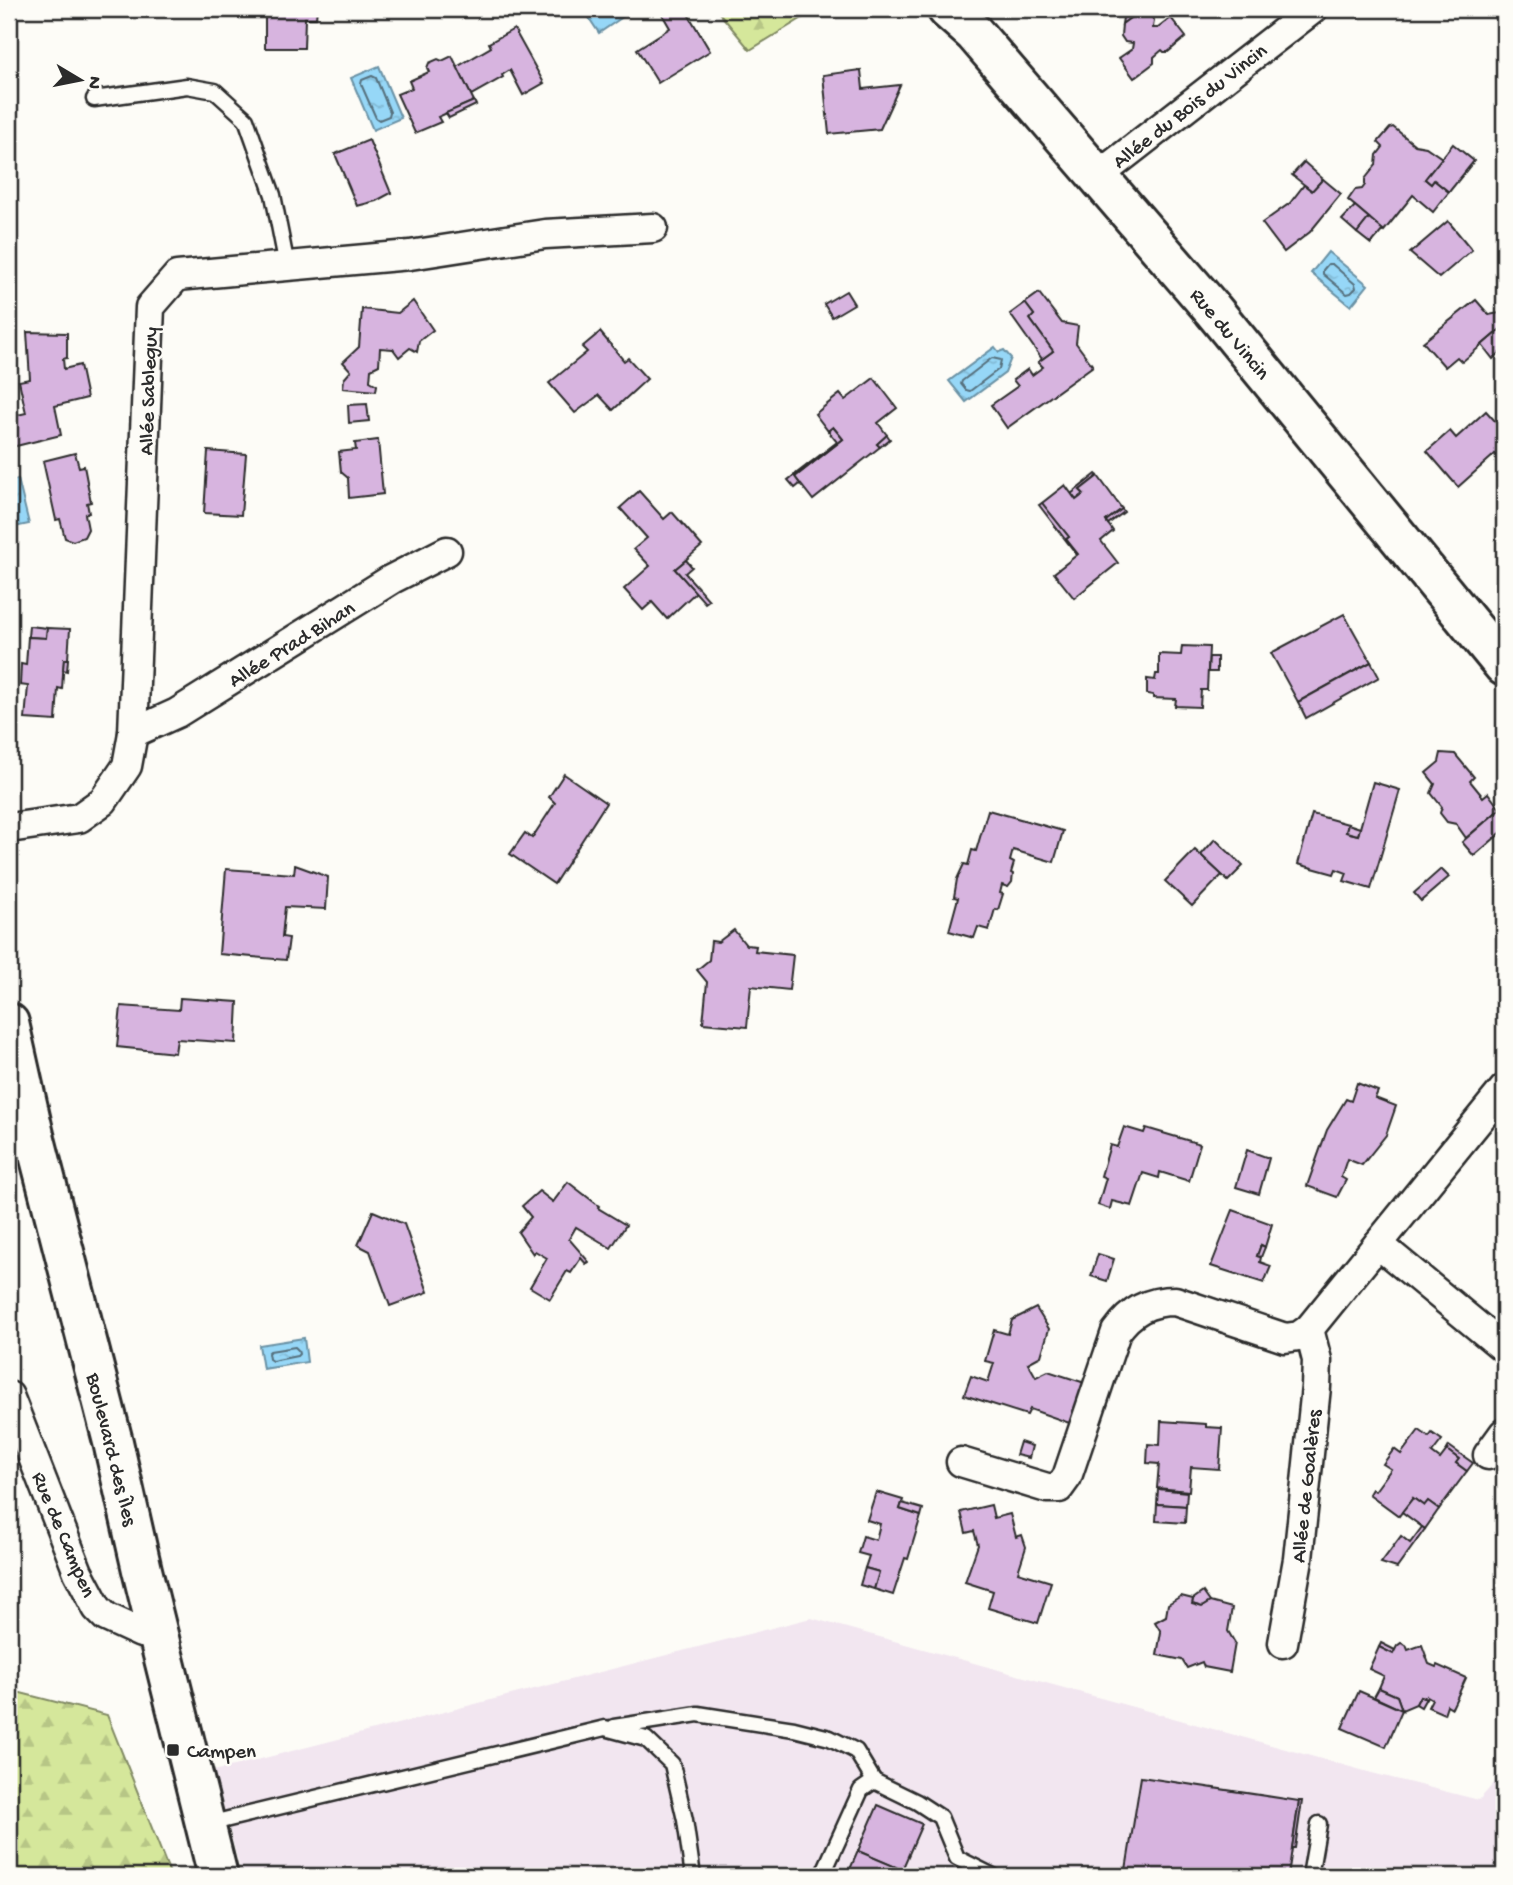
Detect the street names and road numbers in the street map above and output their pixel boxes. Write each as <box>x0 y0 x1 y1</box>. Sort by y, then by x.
street label: Allée du Bois du Vincin <box>1109 40 1273 176</box>
street label: Rue du Vincin <box>1183 284 1274 386</box>
street label: Allée Sableguy <box>136 327 165 456</box>
street label: Allée Prad Bihan <box>225 597 361 695</box>
street label: Boulevard des Îles <box>78 1370 141 1530</box>
street label: Allée de Goalères <box>1288 1407 1329 1564</box>
street label: Rue de Campen <box>24 1469 99 1602</box>

